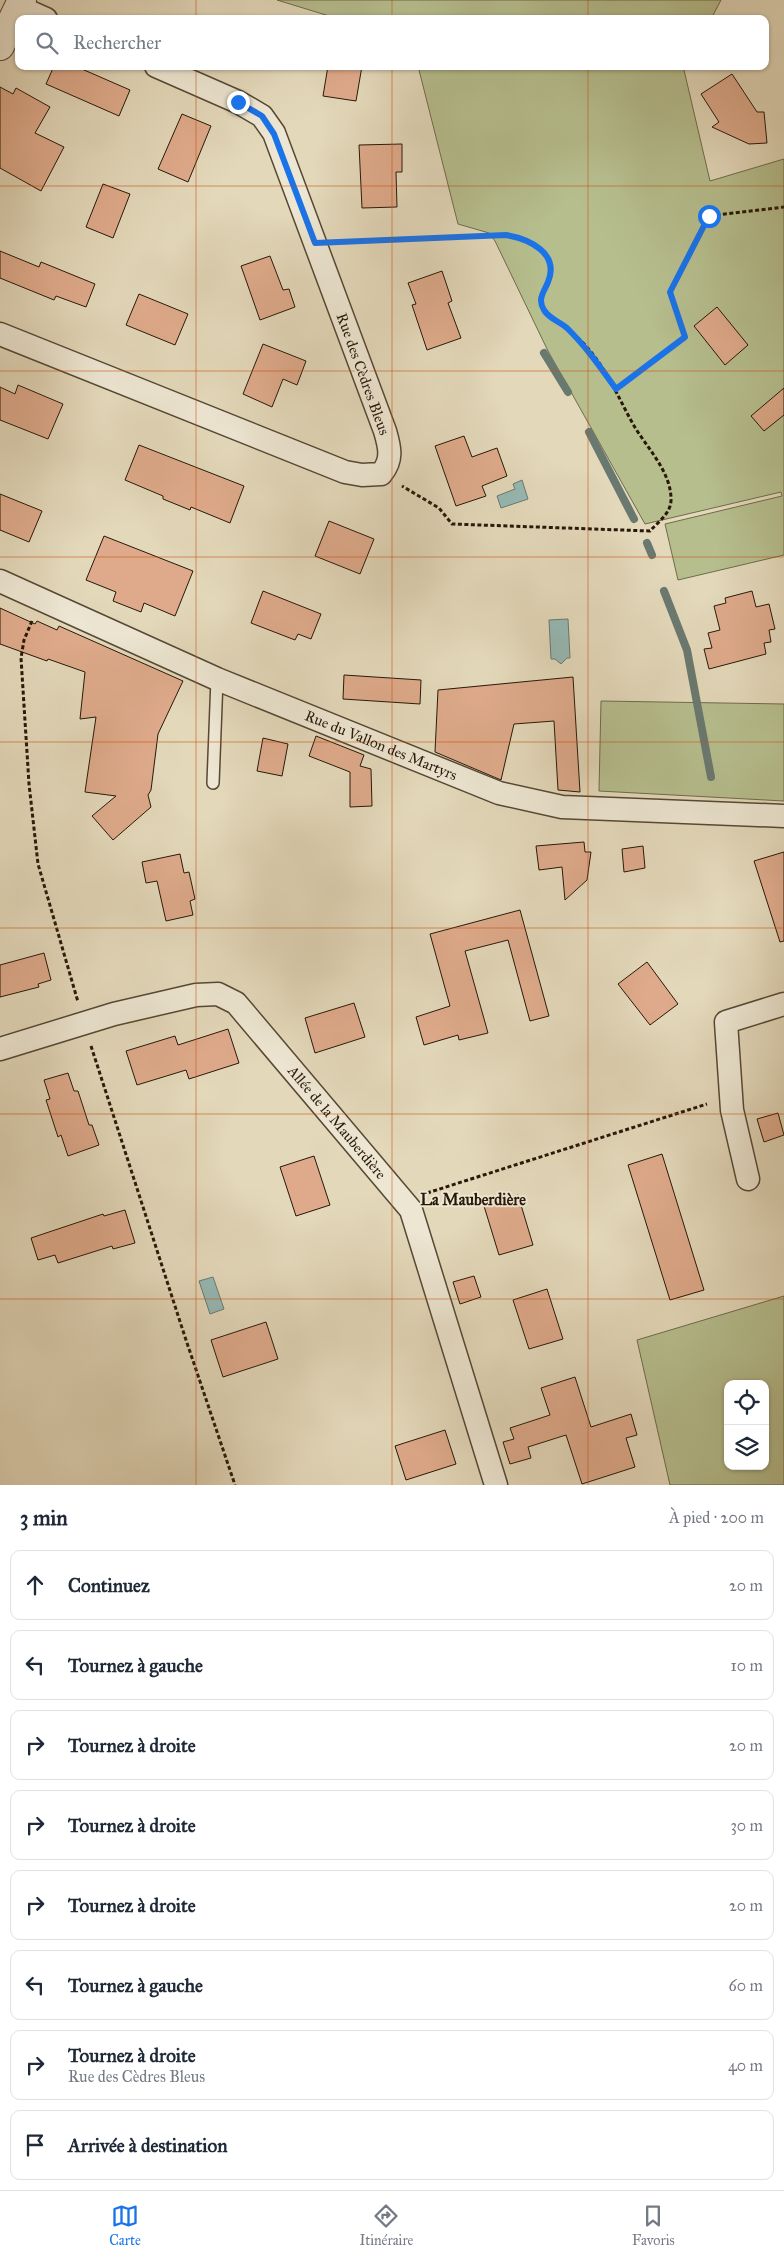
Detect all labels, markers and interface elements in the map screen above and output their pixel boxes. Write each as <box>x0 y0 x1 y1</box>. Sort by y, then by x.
search box <box>15 15 769 70</box>
icon: search <box>33 29 61 57</box>
text: Rechercher <box>73 31 161 54</box>
route end <box>227 91 250 114</box>
route start <box>698 205 721 228</box>
street label: Rue des Cèdres Bleus <box>333 311 393 437</box>
street label: Rue du Vallon des Martyrs <box>302 706 460 784</box>
street label: Allée de la Mauberdière <box>283 1061 390 1183</box>
district label: La Mauberdière <box>420 1190 526 1209</box>
map controls <box>724 1380 769 1470</box>
button: locate <box>724 1380 769 1425</box>
button: layers <box>724 1425 769 1470</box>
text: 3 min <box>20 1505 68 1531</box>
text: À pied · 200 m <box>669 1508 764 1527</box>
icon: ahead <box>21 1571 49 1599</box>
text: Continuez <box>68 1574 150 1597</box>
text: 20 m <box>729 1576 763 1595</box>
icon: left <box>21 1651 49 1679</box>
text: Tournez à gauche <box>68 1654 203 1677</box>
text: 10 m <box>731 1656 763 1675</box>
icon: right <box>21 1731 49 1759</box>
text: Tournez à droite <box>68 1734 196 1757</box>
text: 20 m <box>729 1736 763 1755</box>
icon: right <box>21 1811 49 1839</box>
text: Tournez à droite <box>68 1814 196 1837</box>
text: 30 m <box>730 1816 763 1835</box>
icon: right <box>21 1891 49 1919</box>
text: Tournez à droite <box>68 1894 196 1917</box>
text: 20 m <box>729 1896 763 1915</box>
icon: left <box>21 1971 49 1999</box>
text: Tournez à gauche <box>68 1974 203 1997</box>
text: 60 m <box>729 1976 763 1995</box>
text: Tournez à droite <box>68 2044 196 2067</box>
icon: right <box>21 2051 49 2079</box>
text: 40 m <box>728 2056 763 2075</box>
text: Rue des Cèdres Bleus <box>68 2067 205 2086</box>
icon: arrive <box>21 2131 49 2159</box>
text: Arrivée à destination <box>68 2134 227 2157</box>
tab: Carte <box>109 2202 141 2249</box>
tab: Itinéraire <box>360 2202 413 2249</box>
tab: Favoris <box>632 2202 675 2249</box>

